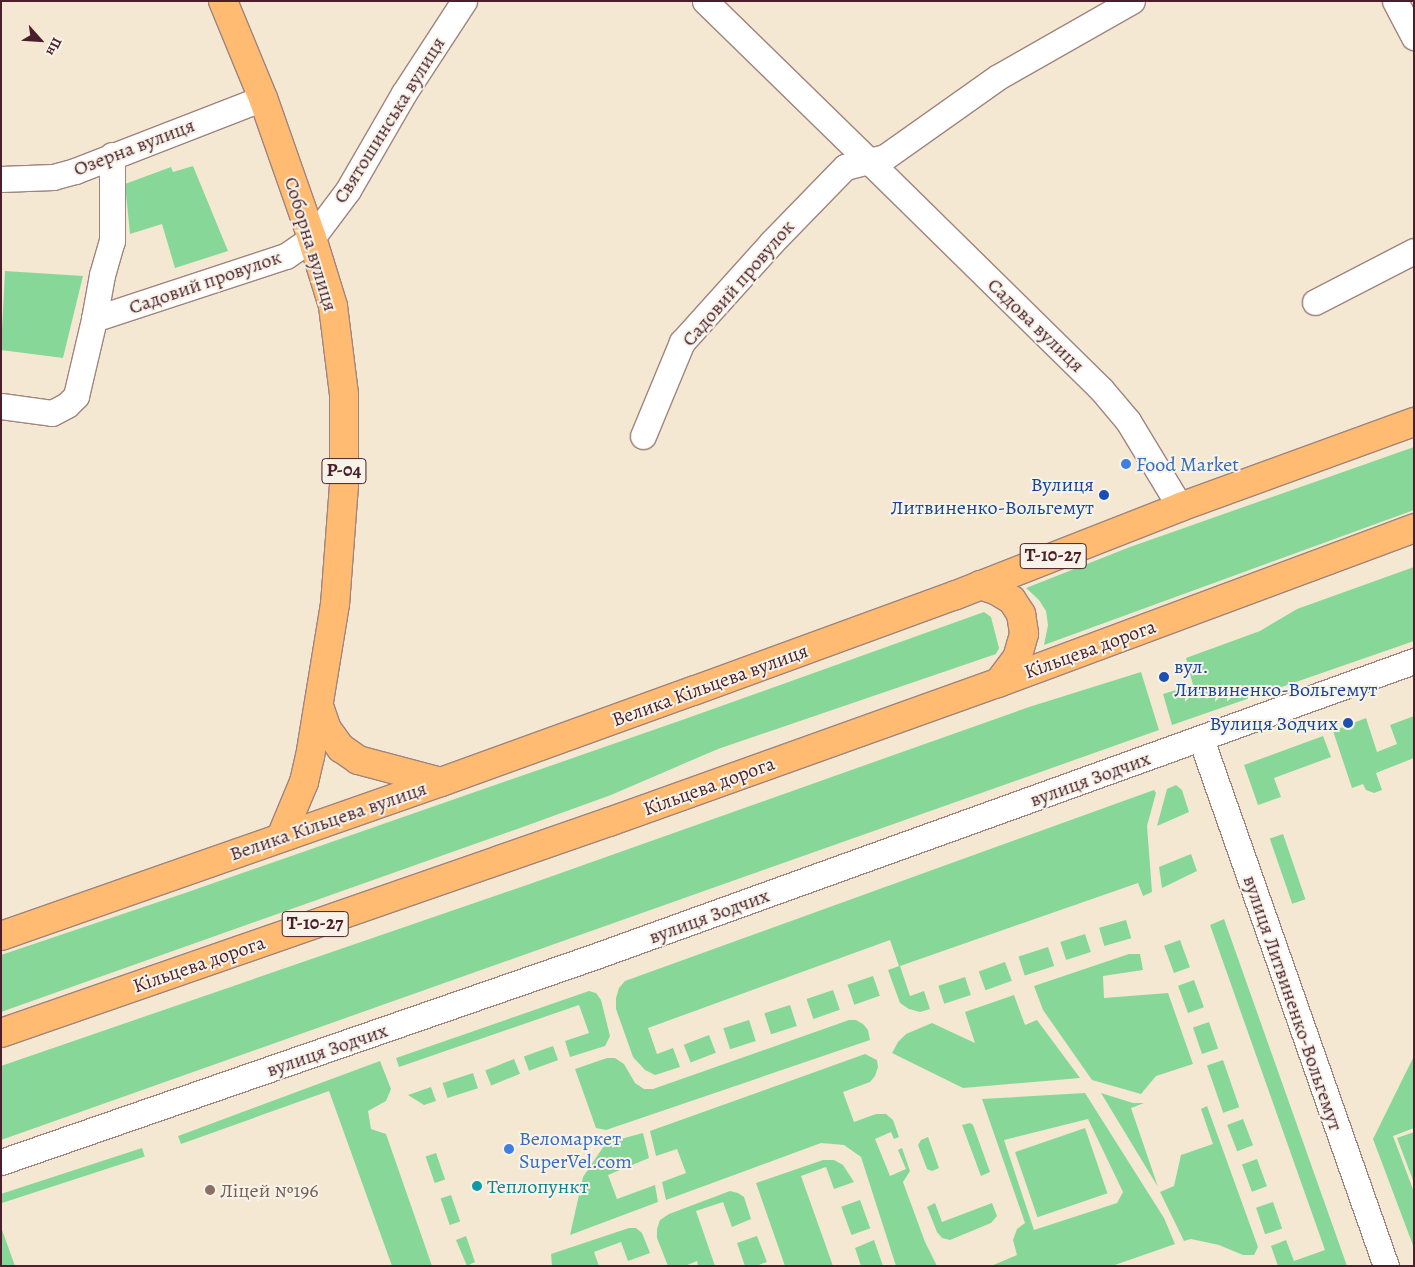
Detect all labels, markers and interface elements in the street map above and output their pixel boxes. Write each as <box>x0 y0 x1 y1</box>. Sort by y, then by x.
north arrow <box>15 15 65 65</box>
street label: Святошинська вулиця <box>328 32 450 208</box>
text: Пн <box>41 34 66 59</box>
street label: Озерна вулиця <box>70 113 198 181</box>
street label: Соборна вулиця <box>279 174 343 314</box>
street label: Садовий провулок <box>677 215 799 351</box>
street label: Садовий провулок <box>126 245 284 319</box>
street label: Садова вулиця <box>983 273 1089 377</box>
place label: Food Market <box>1136 452 1239 476</box>
road number: Р-04 <box>320 454 368 488</box>
marker: Food Market <box>1120 458 1132 470</box>
place label: Вулиця Литвиненко-Вольгемут <box>891 472 1094 519</box>
marker: Вулиця Литвиненко-Вольгемут <box>1098 489 1110 501</box>
road number: Т-10-27 <box>1019 540 1087 572</box>
street label: Кільцева дорога <box>1021 614 1159 684</box>
street label: Велика Кільцева вулиця <box>609 638 811 732</box>
place label: вул. Литвиненко-Вольгемут <box>1174 654 1377 701</box>
marker: вул. Литвиненко-Вольгемут <box>1158 671 1170 683</box>
place label: Вулиця Зодчих <box>1209 711 1338 735</box>
marker: Вулиця Зодчих <box>1342 717 1354 729</box>
street label: вулиця Зодчих <box>1027 746 1153 812</box>
street label: Кільцева дорога <box>640 751 778 821</box>
street label: Велика Кільцева вулиця <box>226 776 430 866</box>
street label: вулиця Литвиненко-Вольгемут <box>1238 872 1348 1134</box>
street label: вулиця Зодчих <box>646 883 772 949</box>
road number: Т-10-27 <box>281 908 349 941</box>
street label: Кільцева дорога <box>130 930 268 998</box>
street label: вулиця Зодчих <box>263 1018 391 1082</box>
place label: Веломаркет SuperVel.com <box>519 1126 632 1173</box>
marker: Веломаркет SuperVel.com <box>503 1143 515 1155</box>
place label: Теплопункт <box>487 1174 589 1198</box>
place label: Ліцей №196 <box>220 1178 319 1202</box>
marker: Теплопункт <box>471 1180 483 1192</box>
marker: Ліцей №196 <box>204 1184 216 1196</box>

